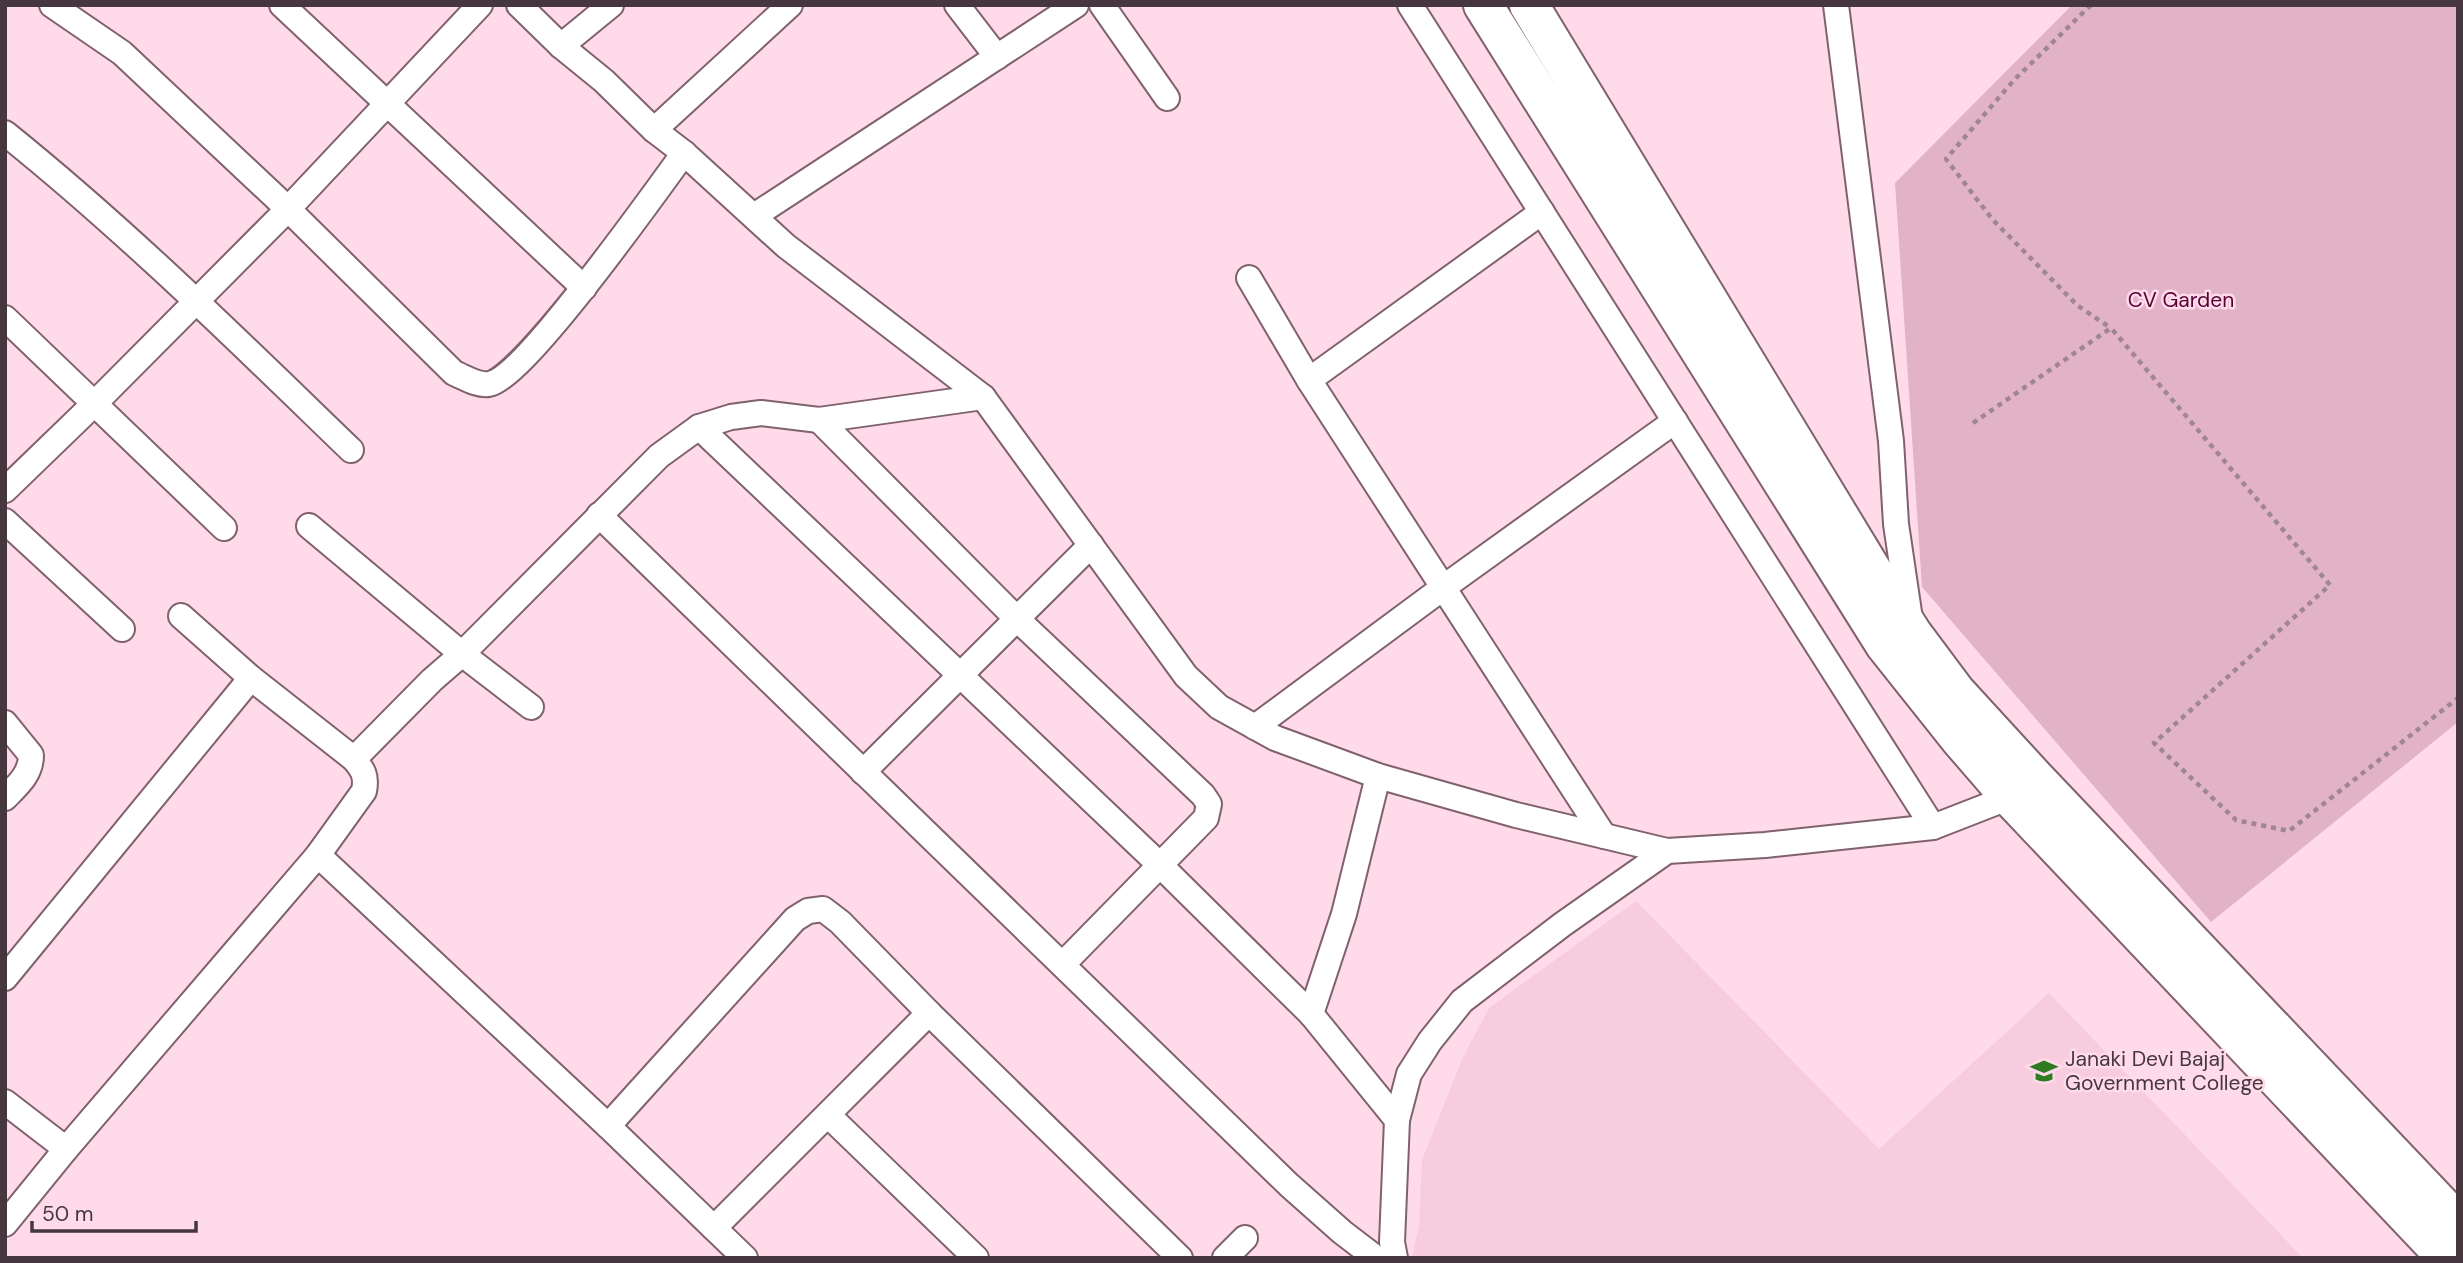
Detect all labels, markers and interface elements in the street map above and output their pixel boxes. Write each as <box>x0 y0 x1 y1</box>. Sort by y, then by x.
park label: CV Garden <box>2128 286 2234 314</box>
place label: Janaki Devi Bajaj Government College <box>2065 1045 2264 1097</box>
school or university icon: Janaki Devi Bajaj Government College <box>2029 1056 2059 1086</box>
scale bar <box>32 1190 196 1234</box>
text: 50 m <box>42 1200 93 1228</box>

